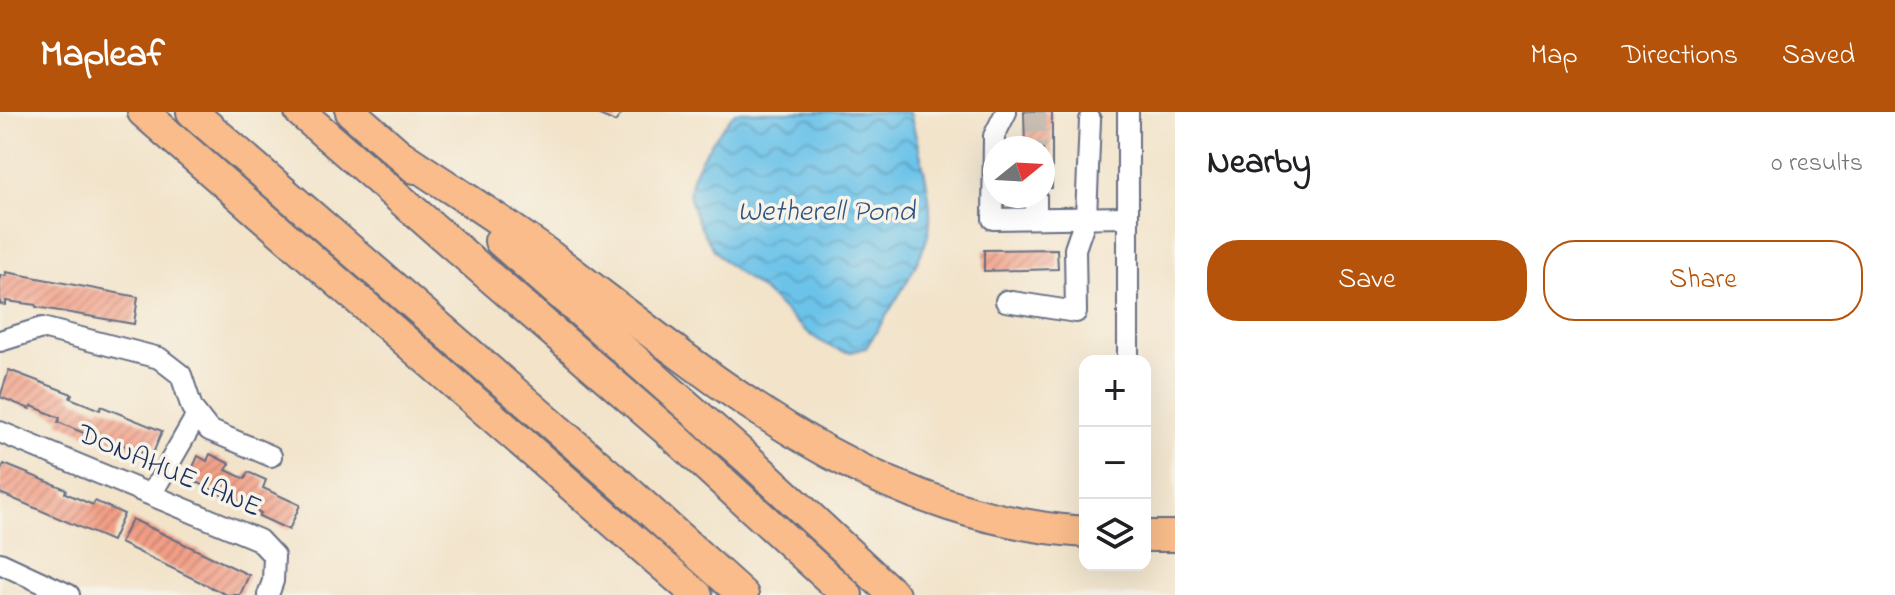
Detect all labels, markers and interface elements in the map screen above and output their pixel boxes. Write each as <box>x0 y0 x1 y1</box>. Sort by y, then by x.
text: Mapleaf <box>40 28 165 84</box>
text: Map <box>1530 36 1578 77</box>
text: Directions <box>1622 36 1738 77</box>
text: Saved <box>1782 36 1855 77</box>
north arrow <box>983 136 1055 208</box>
text: Nearby <box>1207 139 1311 189</box>
text: 0 results <box>1771 145 1863 183</box>
water label: Wetherell Pond <box>737 191 916 235</box>
button: Save <box>1207 240 1527 321</box>
button: Share <box>1543 240 1863 321</box>
map controls <box>1079 355 1151 571</box>
button: + <box>1079 355 1151 427</box>
street label: DONAHUE LANE <box>70 414 267 529</box>
button: − <box>1079 427 1151 499</box>
button: layers <box>1079 499 1151 571</box>

